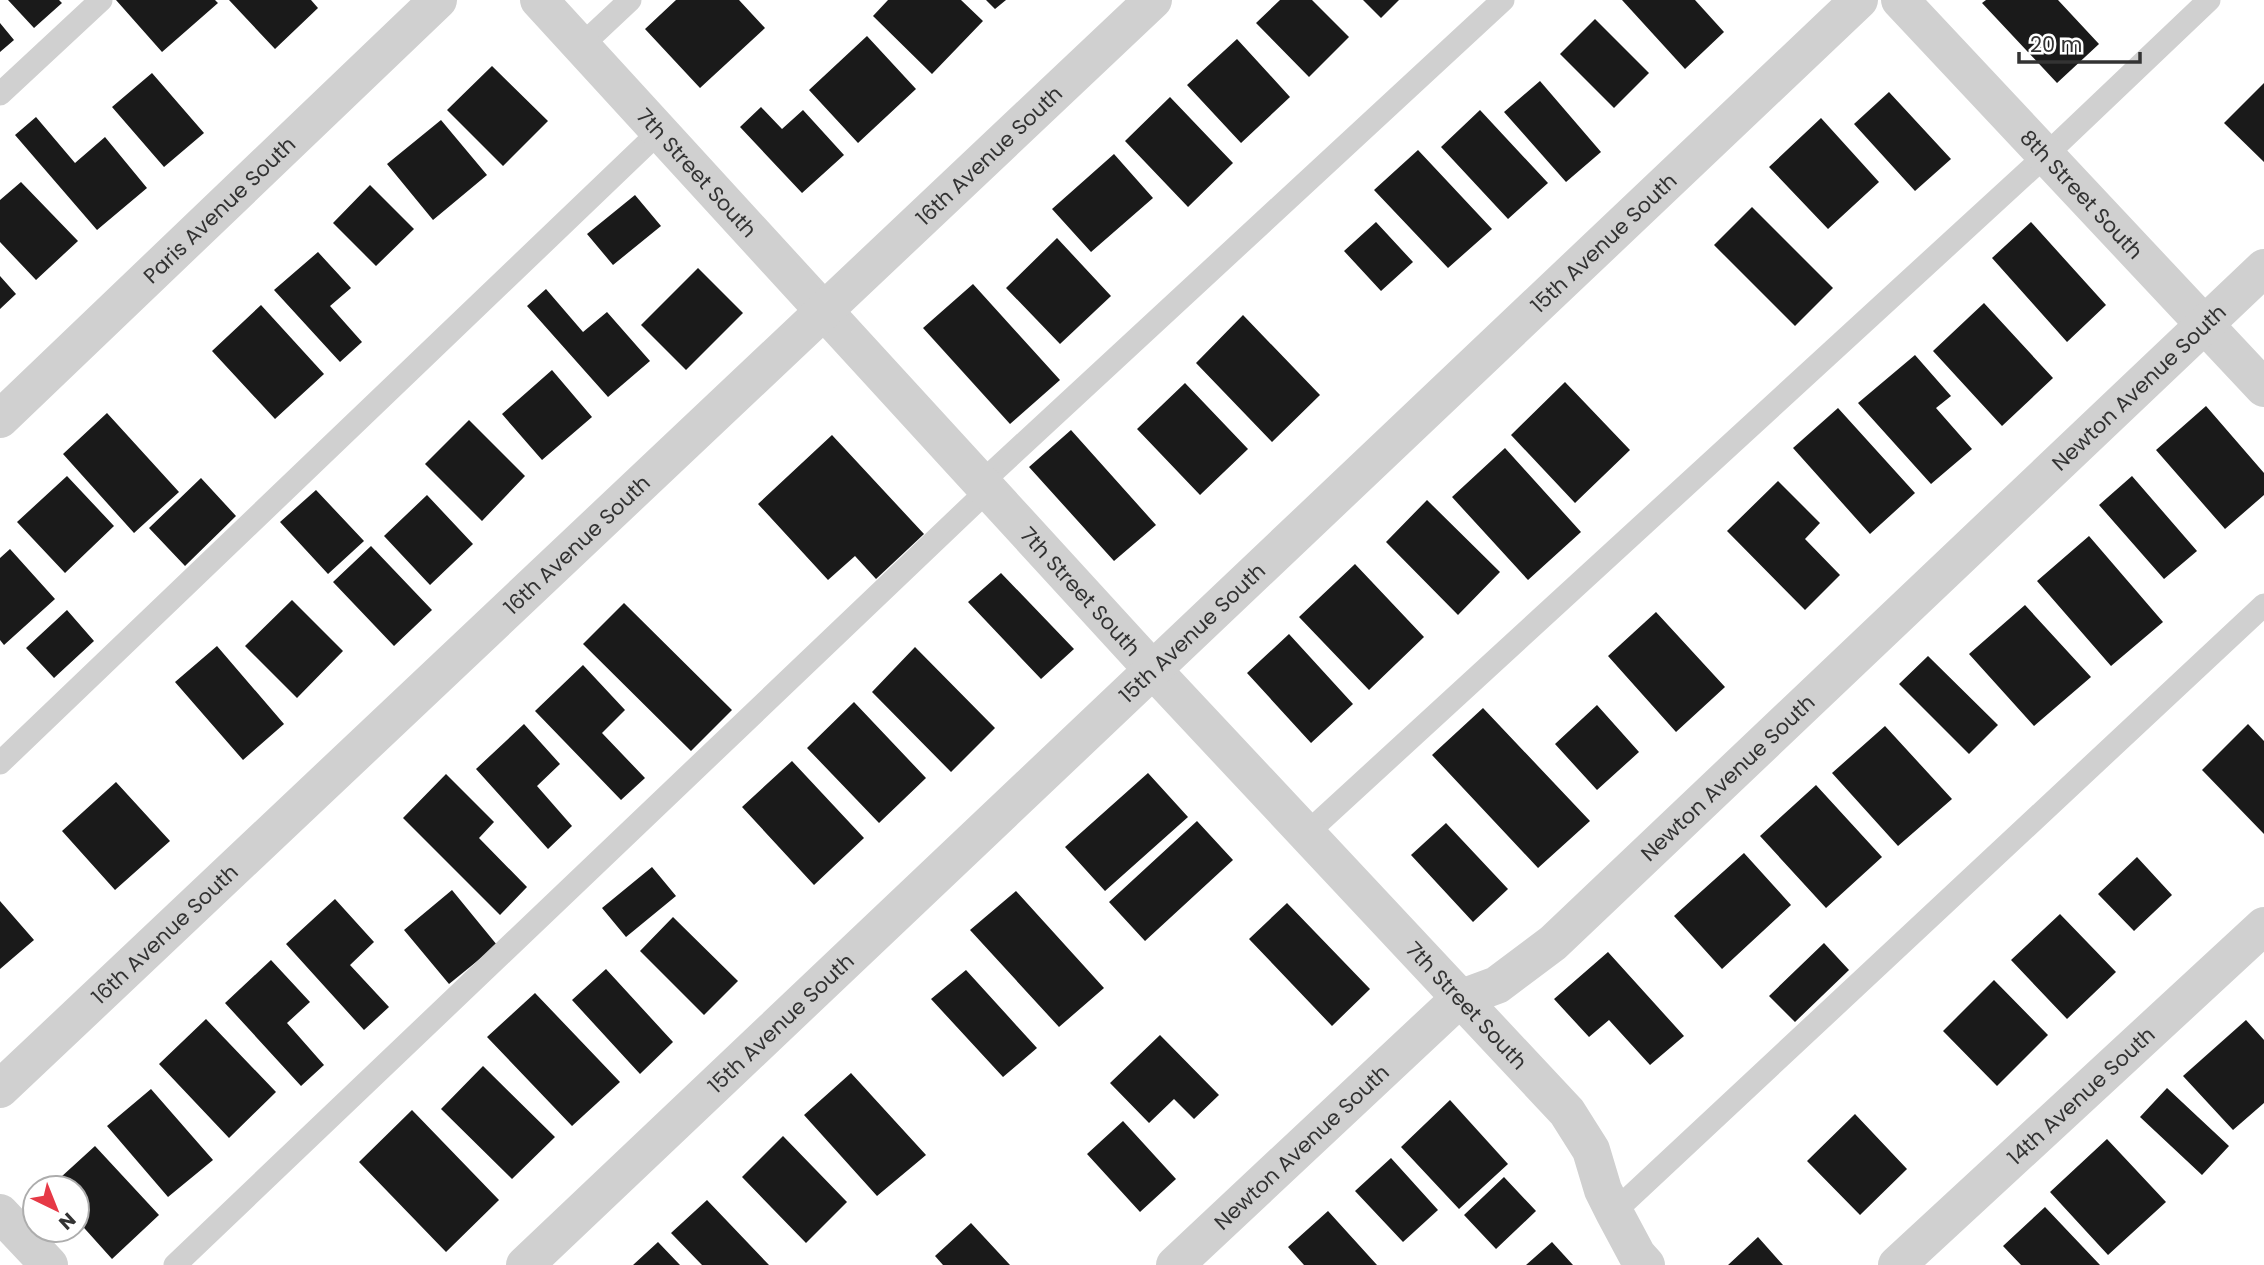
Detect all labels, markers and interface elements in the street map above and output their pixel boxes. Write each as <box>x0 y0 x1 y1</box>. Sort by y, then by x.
scale bar <box>2019 21 2140 65</box>
text: 20 m <box>2030 30 2083 59</box>
street label: 16th Avenue South <box>909 79 1068 232</box>
street label: 7th Street South <box>630 102 764 243</box>
street label: 8th Street South <box>2014 123 2150 265</box>
street label: Paris Avenue South <box>136 130 302 289</box>
street label: 15th Avenue South <box>1524 166 1683 319</box>
street label: Newton Avenue South <box>2045 297 2232 477</box>
street label: 16th Avenue South <box>497 468 656 621</box>
street label: 7th Street South <box>1014 520 1148 662</box>
street label: 15th Avenue South <box>1112 556 1271 709</box>
street label: Newton Avenue South <box>1634 688 1821 867</box>
street label: 16th Avenue South <box>85 857 244 1010</box>
street label: 7th Street South <box>1400 935 1534 1076</box>
street label: 15th Avenue South <box>701 946 860 1099</box>
street label: 14th Avenue South <box>2000 1020 2161 1171</box>
street label: Newton Avenue South <box>1207 1058 1395 1236</box>
north arrow <box>21 1174 91 1244</box>
text: N <box>53 1206 82 1236</box>

